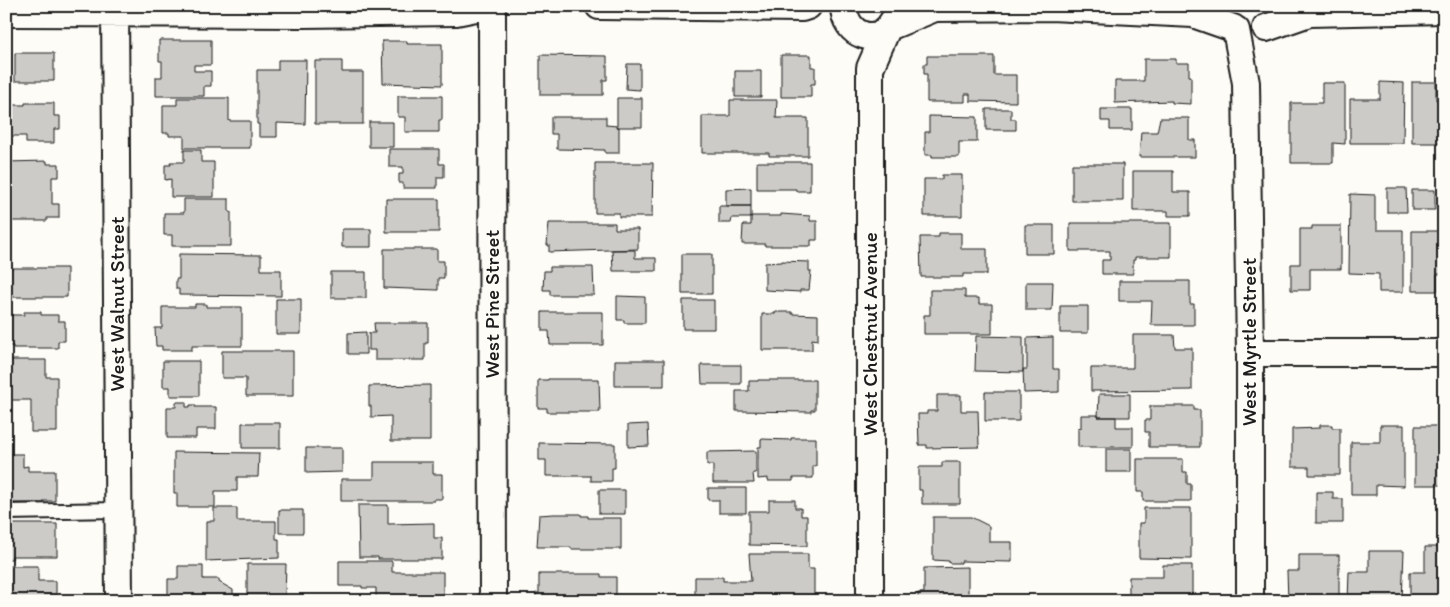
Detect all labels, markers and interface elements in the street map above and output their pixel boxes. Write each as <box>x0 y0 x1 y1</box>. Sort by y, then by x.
street label: West Walnut Street <box>104 216 129 392</box>
street label: West Pine Street <box>479 229 504 378</box>
street label: West Chestnut Avenue <box>857 232 882 436</box>
street label: West Myrtle Street <box>1236 258 1261 426</box>

